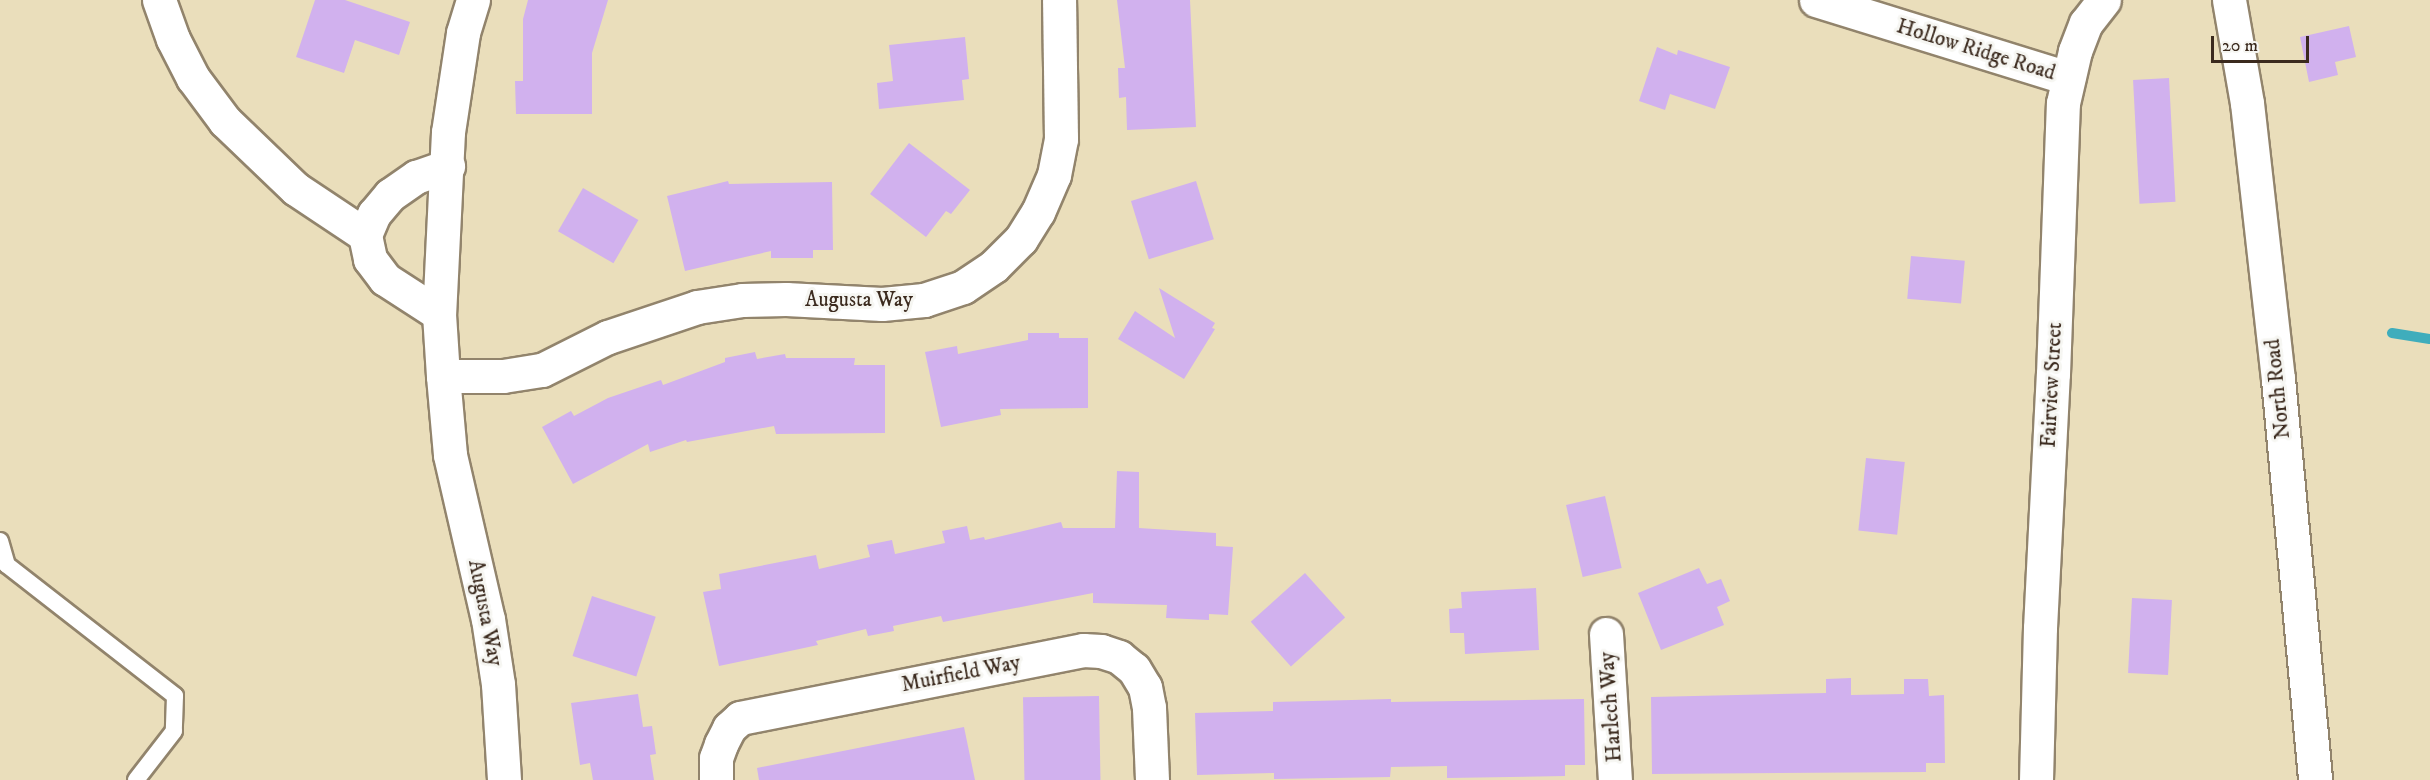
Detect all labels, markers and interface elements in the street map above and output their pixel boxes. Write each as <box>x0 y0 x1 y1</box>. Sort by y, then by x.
street label: Hollow Ridge Road <box>1893 14 2059 86</box>
scale bar <box>2214 24 2312 62</box>
text: 20 m <box>2222 35 2258 57</box>
street label: Augusta Way <box>805 287 913 313</box>
street label: Fairview Street <box>2036 322 2068 448</box>
street label: North Road <box>2260 338 2296 440</box>
street label: Augusta Way <box>462 558 508 668</box>
street label: Muirfield Way <box>899 650 1023 698</box>
street label: Harlech Way <box>1595 651 1627 763</box>

